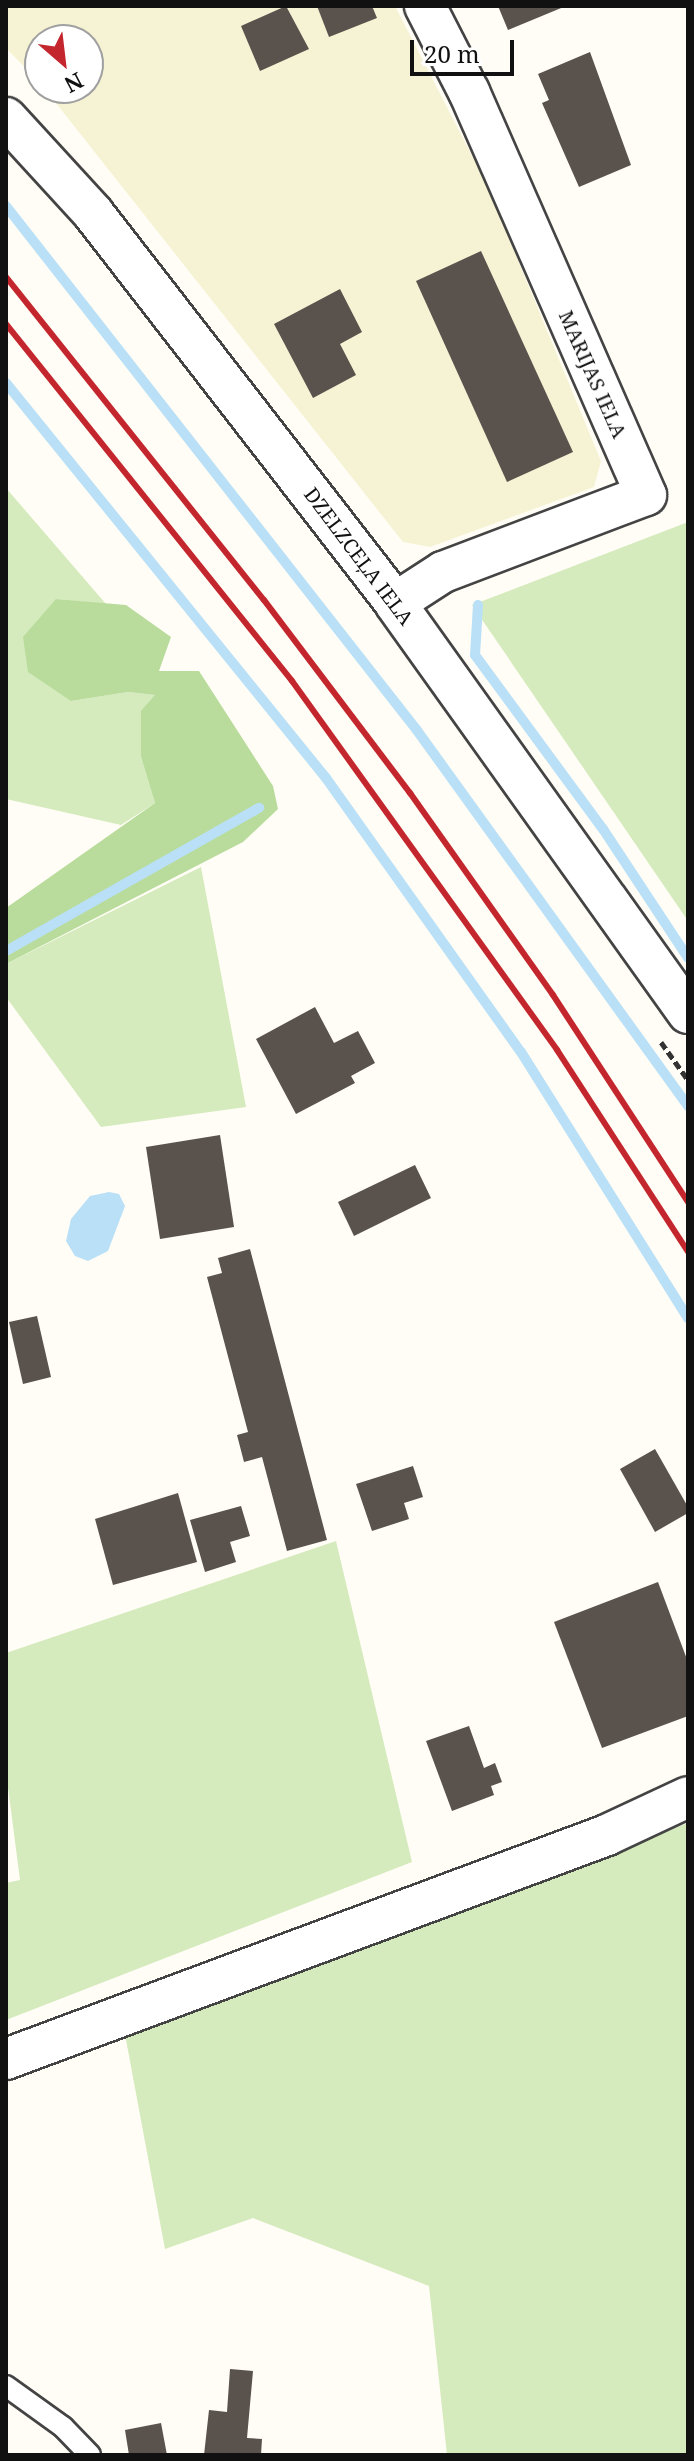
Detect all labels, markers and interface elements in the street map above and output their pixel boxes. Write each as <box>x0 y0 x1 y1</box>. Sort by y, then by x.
north arrow <box>24 24 104 104</box>
scale bar <box>414 24 518 74</box>
text: 20 m <box>424 37 480 70</box>
text: N <box>60 66 89 101</box>
street label: MARIJAS IELA <box>554 307 632 441</box>
street label: DZELZCEĻA IELA <box>299 482 419 630</box>

